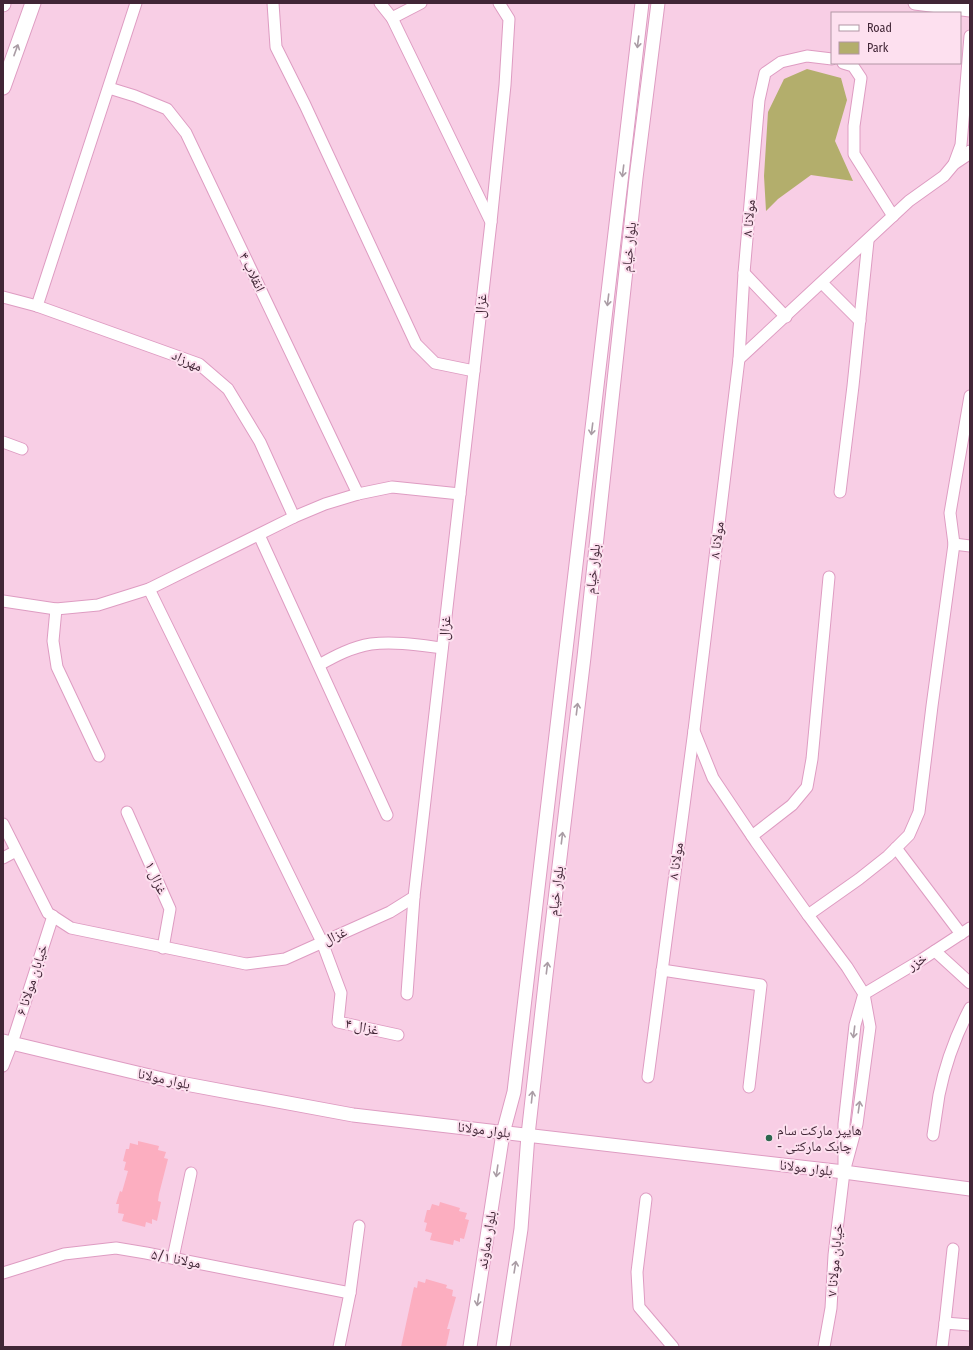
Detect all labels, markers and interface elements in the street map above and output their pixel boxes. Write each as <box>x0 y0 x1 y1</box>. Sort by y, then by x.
legend <box>831 12 961 64</box>
text: Road <box>867 21 892 35</box>
one-way arrow <box>634 35 641 48</box>
text: Park <box>867 41 889 55</box>
one-way arrow <box>13 44 20 57</box>
one-way arrow <box>619 164 626 177</box>
street label: مولانا ۸ <box>739 199 759 237</box>
street label: بلوار خیام <box>618 221 641 273</box>
street label: انقلاب ۴ <box>235 250 269 294</box>
street label: غزال <box>471 293 491 319</box>
one-way arrow <box>604 293 611 306</box>
street label: مهرزاد <box>169 347 205 375</box>
one-way arrow <box>589 422 596 435</box>
street label: مولانا ۸ <box>706 521 728 559</box>
street label: بلوار خیام <box>582 543 605 595</box>
street label: غزال <box>435 615 455 641</box>
one-way arrow <box>574 703 581 716</box>
one-way arrow <box>558 832 566 845</box>
street label: مولانا ۸ <box>665 841 687 881</box>
street label: غزال ۱ <box>141 859 171 897</box>
street label: بلوار خیام <box>545 865 569 917</box>
street label: غزال <box>320 923 350 949</box>
street label: خیابان مولانا ۶ <box>13 942 51 1018</box>
street label: خزر <box>903 949 930 975</box>
one-way arrow <box>543 961 551 974</box>
street label: غزال ۴ <box>344 1015 380 1039</box>
one-way arrow <box>851 1025 858 1038</box>
street label: بلوار مولانا <box>136 1065 192 1093</box>
one-way arrow <box>529 1091 536 1104</box>
one-way arrow <box>855 1101 863 1114</box>
street label: بلوار مولانا <box>456 1118 512 1142</box>
place label: هایپر مارکت سام - چابک مارکتی <box>777 1122 862 1155</box>
marker: هایپر مارکت سام - چابک مارکتی <box>764 1133 774 1143</box>
street label: بلوار مولانا <box>778 1156 834 1180</box>
one-way arrow <box>494 1164 501 1177</box>
street label: بلوار دماوند <box>474 1210 500 1270</box>
street label: خیابان مولانا ۷ <box>823 1223 847 1297</box>
street label: مولانا ۵/۱ <box>150 1246 202 1272</box>
one-way arrow <box>511 1261 519 1274</box>
one-way arrow <box>474 1293 482 1306</box>

